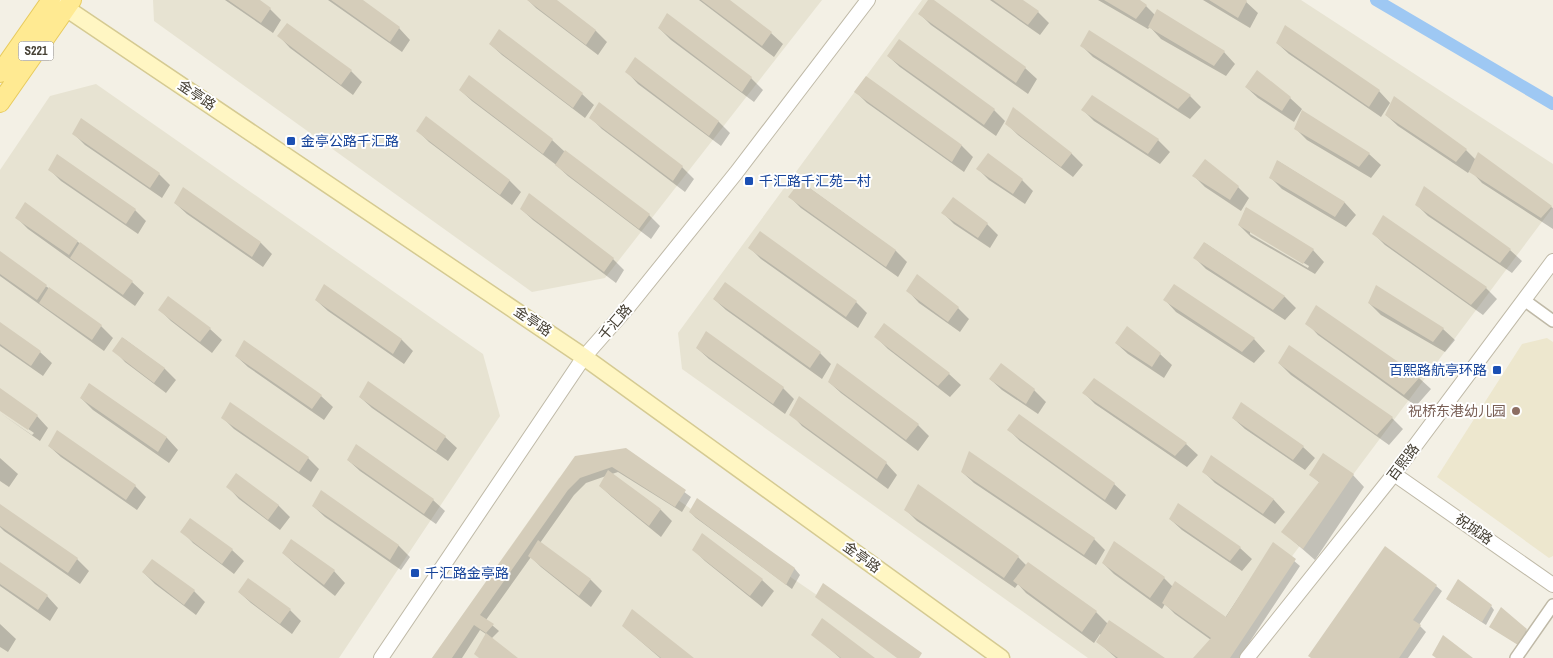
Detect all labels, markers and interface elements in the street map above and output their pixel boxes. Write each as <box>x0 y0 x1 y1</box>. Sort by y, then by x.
road number: S221 <box>18 41 54 60</box>
street label: 金亭路 <box>175 76 219 114</box>
place label: 金亭公路千汇路 <box>301 132 399 150</box>
marker: 金亭公路千汇路 <box>285 135 297 147</box>
place label: 千汇路千汇苑一村 <box>759 172 871 190</box>
marker: 千汇路千汇苑一村 <box>743 175 755 187</box>
street label: 千汇路 <box>594 300 636 344</box>
street label: 金亭路 <box>511 302 555 340</box>
place label: 百熙路航亭环路 <box>1389 361 1487 379</box>
marker: 百熙路航亭环路 <box>1491 364 1503 376</box>
place label: 祝桥东港幼儿园 <box>1408 402 1506 420</box>
marker: 祝桥东港幼儿园 <box>1510 405 1522 417</box>
street label: 百熙路 <box>1383 440 1423 484</box>
street label: 祝城路 <box>1452 510 1496 548</box>
street label: 金亭路 <box>840 537 884 577</box>
place label: 千汇路金亭路 <box>425 564 509 582</box>
marker: 千汇路金亭路 <box>409 567 421 579</box>

